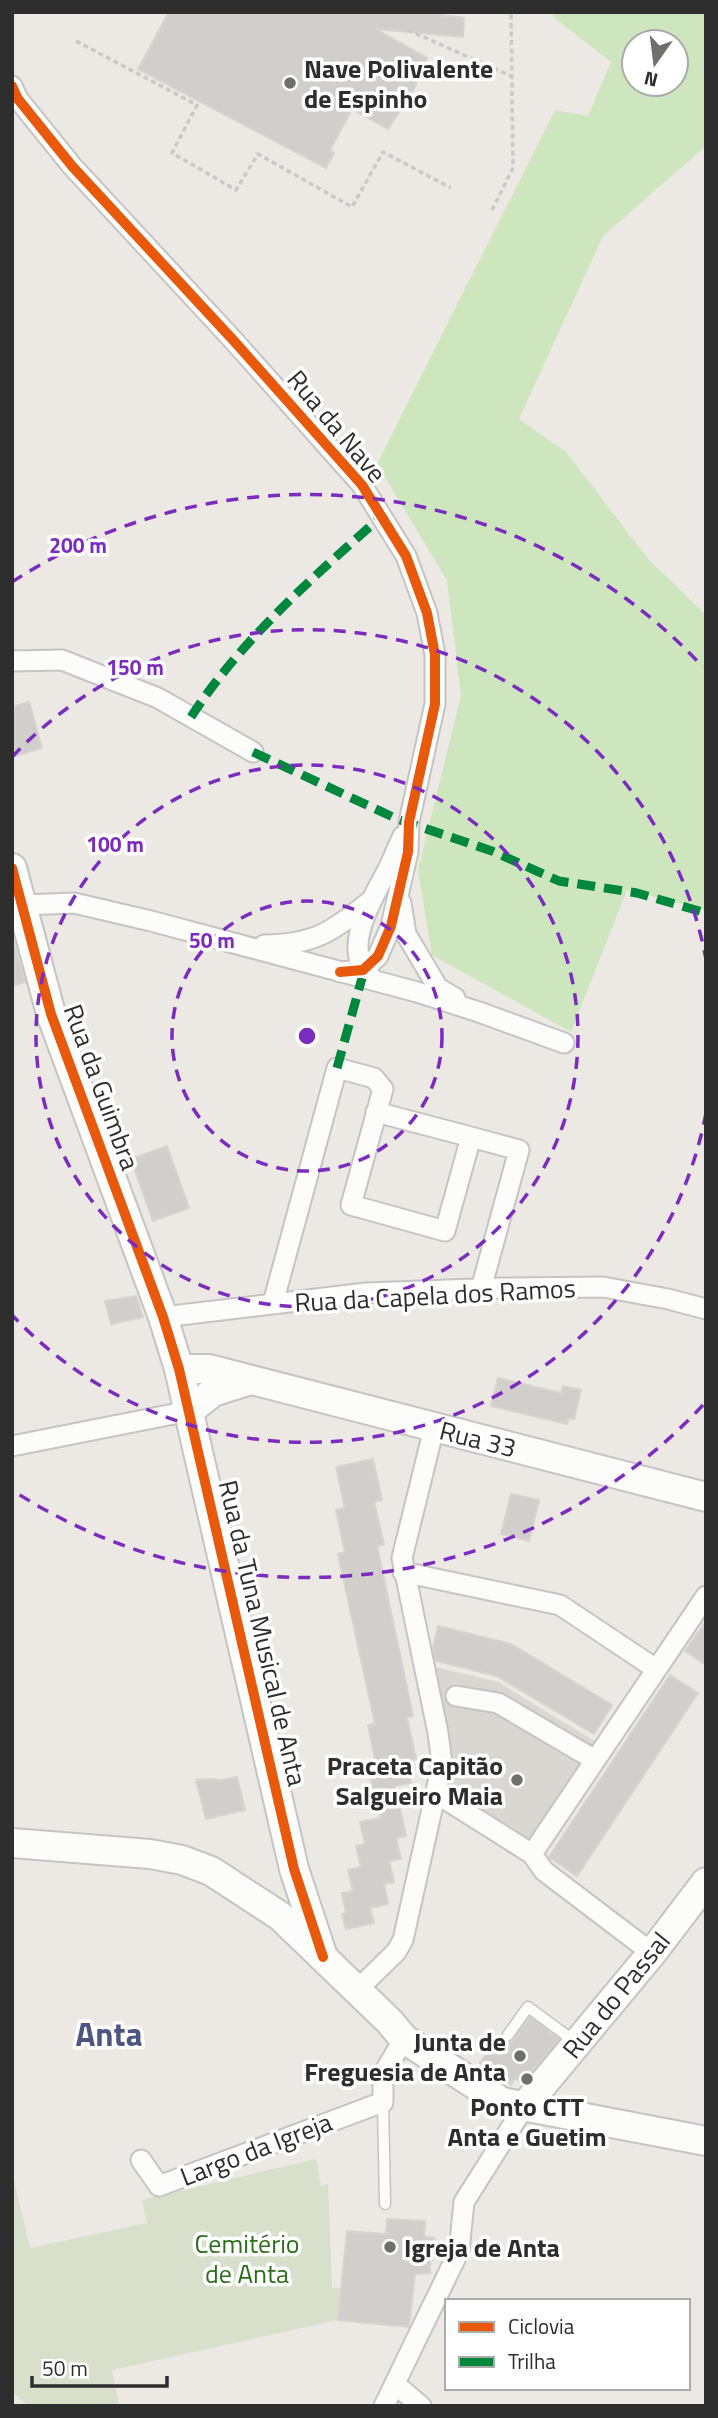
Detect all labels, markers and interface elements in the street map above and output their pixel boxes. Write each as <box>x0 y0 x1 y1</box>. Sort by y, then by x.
north arrow <box>620 28 690 98</box>
place label: Nave Polivalente de Espinho <box>304 49 493 118</box>
text: N <box>641 64 661 96</box>
marker: Nave Polivalente de Espinho <box>282 75 298 91</box>
street label: Rua da Nave <box>278 361 396 491</box>
text: 200 m <box>49 529 107 561</box>
text: 150 m <box>106 651 164 683</box>
text: 100 m <box>86 828 144 860</box>
text: 50 m <box>189 924 235 956</box>
street label: Rua da Guimbra <box>54 999 150 1175</box>
centre of rings <box>295 1024 319 1048</box>
street label: Rua da Capela dos Ramos <box>293 1268 577 1322</box>
street label: Rua 33 <box>436 1411 520 1467</box>
street label: Rua da Tuna Musical de Anta <box>209 1476 317 1790</box>
place label: Praceta Capitão Salgueiro Maia <box>327 1746 503 1815</box>
marker: Praceta Capitão Salgueiro Maia <box>509 1772 525 1788</box>
street label: Rua do Passal <box>553 1923 679 2067</box>
district label: Anta <box>76 2009 143 2059</box>
place label: Junta de Freguesia de Anta <box>304 2022 506 2091</box>
marker: Junta de Freguesia de Anta <box>512 2048 528 2064</box>
marker: Ponto CTT Anta e Guetim <box>519 2071 535 2087</box>
place label: Ponto CTT Anta e Guetim <box>448 2087 607 2156</box>
street label: Largo da Igreja <box>174 2102 338 2196</box>
park label: Cemitério de Anta <box>194 2224 300 2293</box>
place label: Igreja de Anta <box>404 2228 560 2267</box>
marker: Igreja de Anta <box>382 2239 398 2255</box>
legend <box>445 2299 690 2390</box>
text: Ciclovia <box>508 2310 575 2342</box>
scale bar <box>32 2344 166 2388</box>
text: Trilha <box>508 2345 556 2377</box>
text: 50 m <box>42 2352 88 2384</box>

